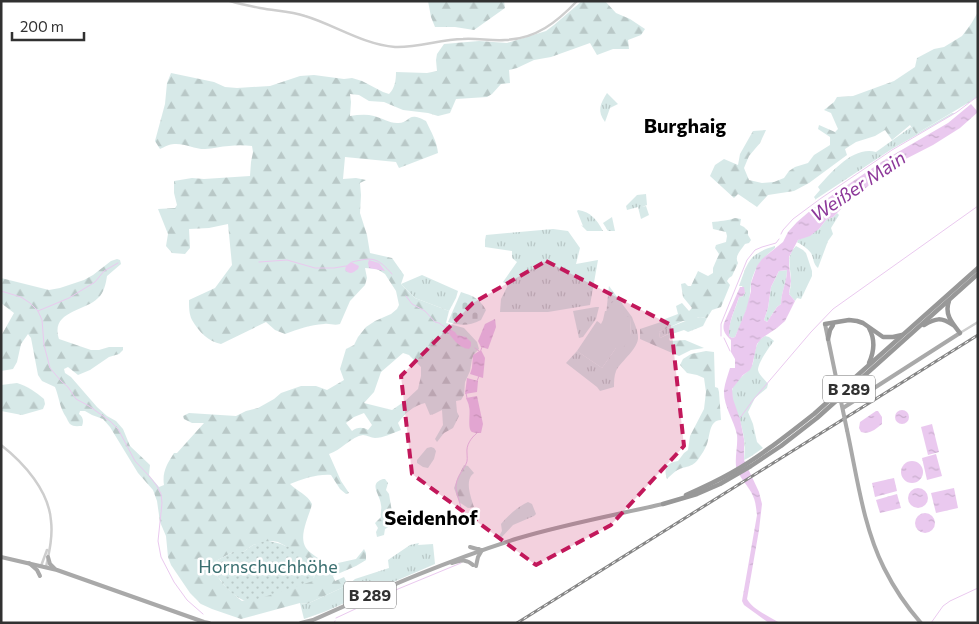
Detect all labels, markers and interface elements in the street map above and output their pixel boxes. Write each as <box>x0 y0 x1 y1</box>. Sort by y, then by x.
scale bar <box>12 10 85 42</box>
text: 200 m <box>20 17 64 35</box>
district label: Burghaig <box>644 113 726 137</box>
water label: Weißer Main <box>806 145 910 226</box>
road number: B 289 <box>823 376 875 402</box>
district label: Seidenhof <box>384 505 479 529</box>
park label: Hornschuchhöhe <box>198 555 338 577</box>
road number: B 289 <box>344 582 396 608</box>

